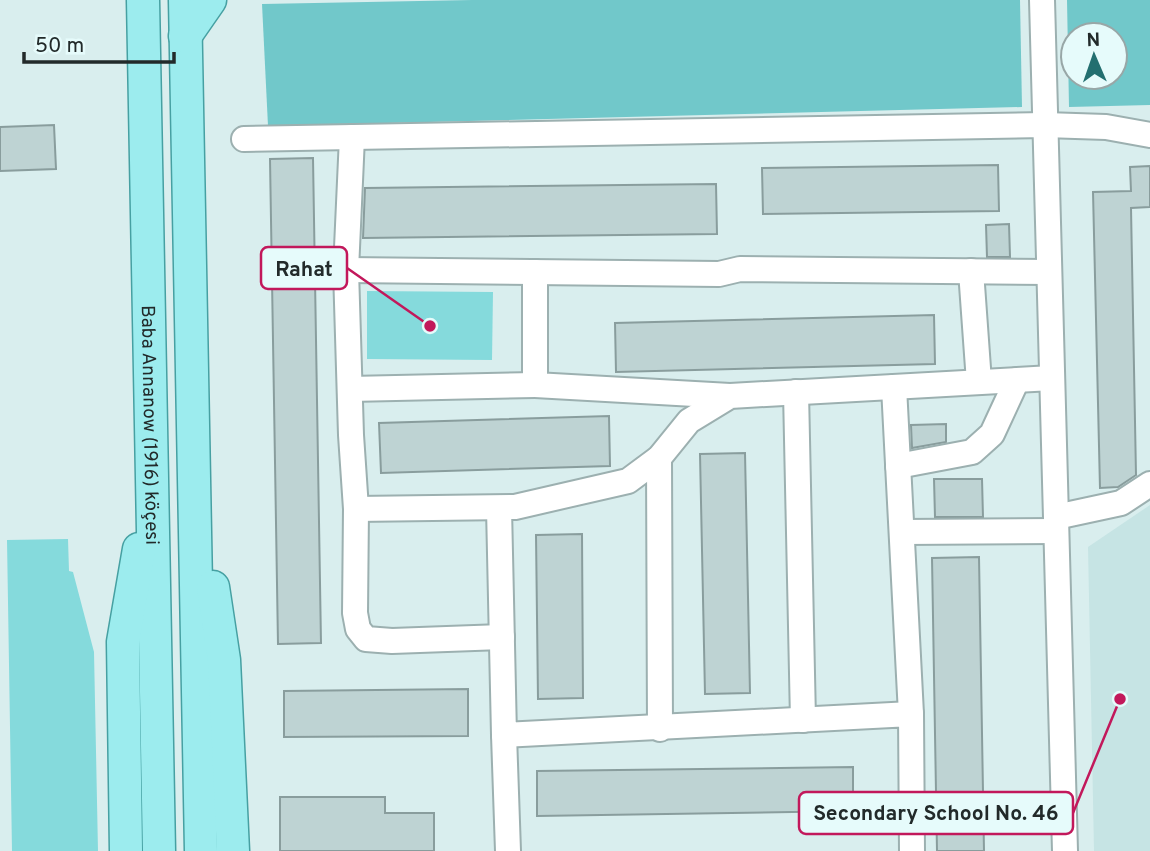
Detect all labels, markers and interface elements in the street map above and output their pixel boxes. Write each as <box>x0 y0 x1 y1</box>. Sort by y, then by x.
scale bar <box>24 21 175 65</box>
north arrow <box>1059 21 1129 91</box>
text: N <box>1086 29 1101 53</box>
text: 50 m <box>35 33 84 60</box>
callout: Rahat <box>261 247 347 289</box>
text: Rahat <box>275 257 333 284</box>
street label: Baba Annanow (1916) köçesi <box>135 305 163 545</box>
callout: Secondary School No. 46 <box>799 792 1073 834</box>
text: Secondary School No. 46 <box>813 801 1059 828</box>

